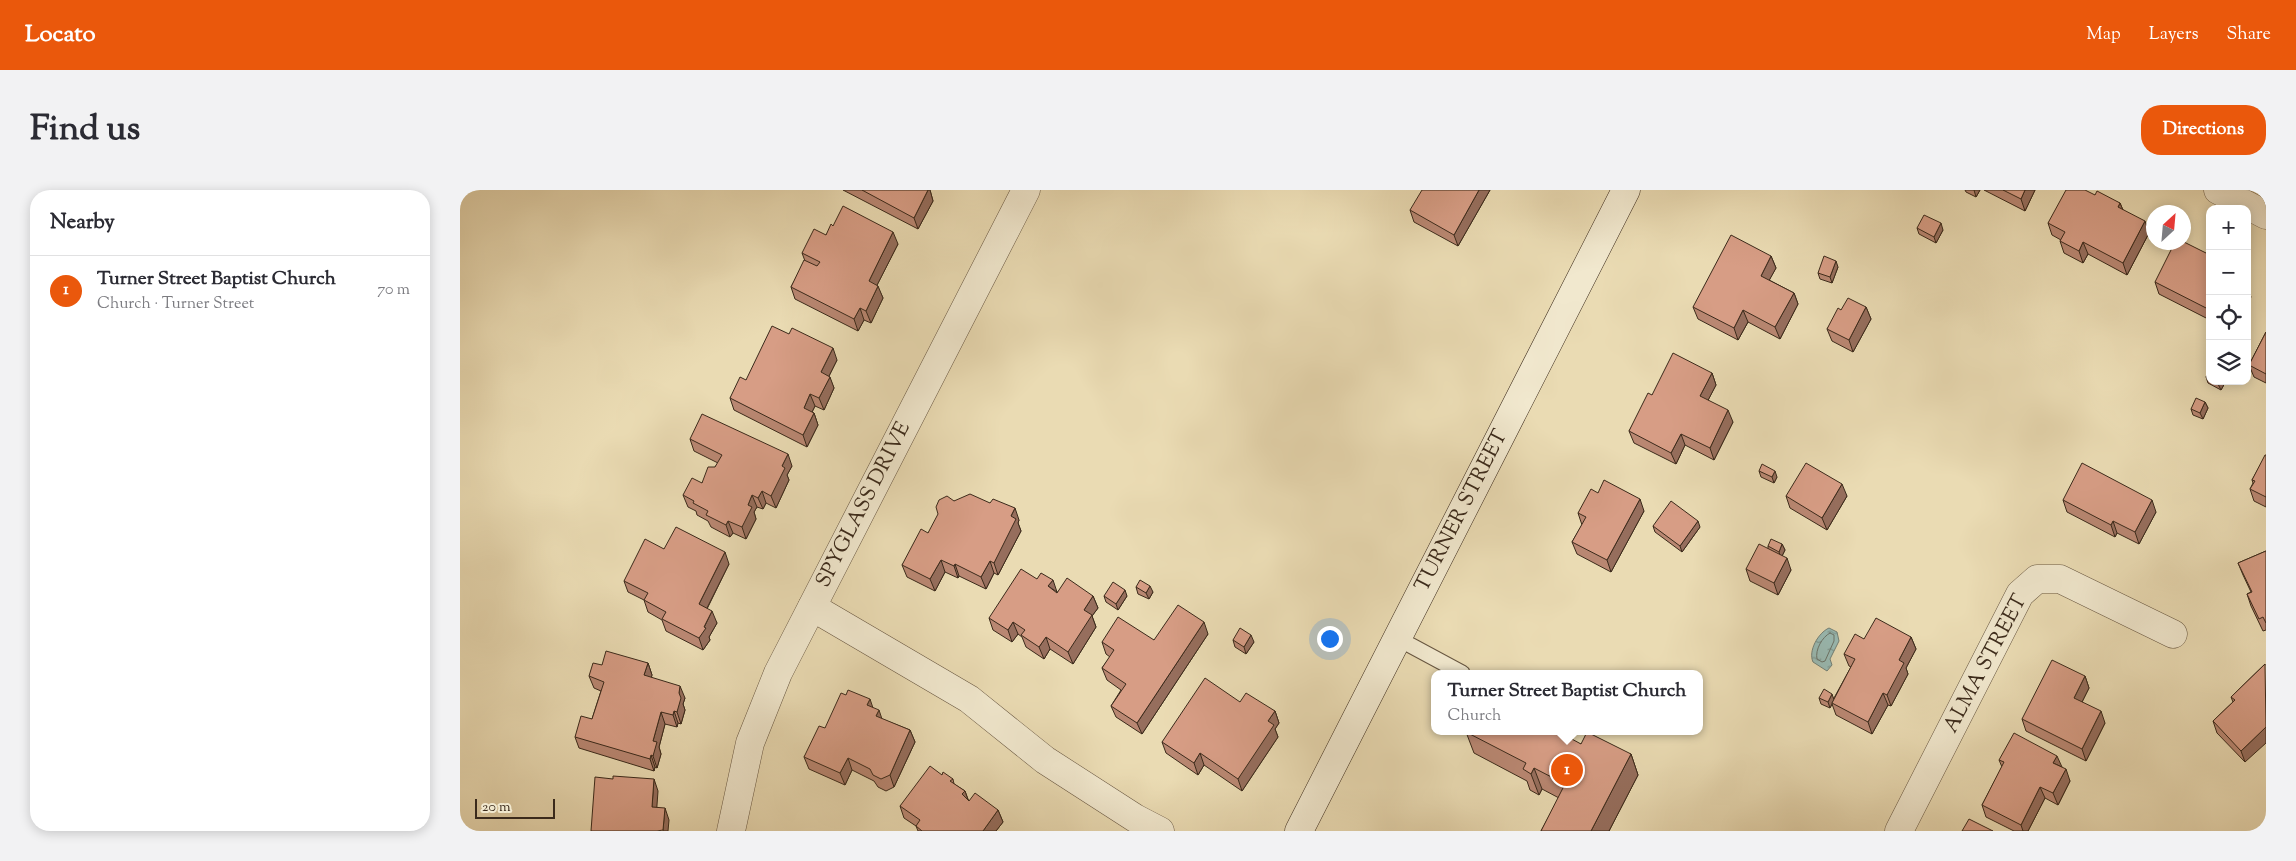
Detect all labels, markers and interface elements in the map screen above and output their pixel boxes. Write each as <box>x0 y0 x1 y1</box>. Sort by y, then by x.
text: Locato <box>25 18 96 52</box>
text: Map <box>2086 22 2121 48</box>
text: Layers <box>2149 22 2199 48</box>
text: Share <box>2227 22 2271 48</box>
text: Find us <box>30 105 140 156</box>
button: Directions <box>2141 105 2266 155</box>
north arrow <box>2146 205 2191 250</box>
map controls <box>2206 205 2251 385</box>
button: + <box>2206 205 2251 250</box>
text: Nearby <box>50 208 115 238</box>
button: − <box>2206 250 2251 295</box>
text: Turner Street Baptist Church <box>97 266 336 293</box>
text: 1 <box>63 279 69 302</box>
text: 70 m <box>377 279 410 302</box>
text: Church · Turner Street <box>97 293 254 316</box>
button: locate <box>2206 295 2251 340</box>
button: layers <box>2206 340 2251 385</box>
street label: SPYGLASS DRIVE <box>809 417 919 593</box>
street label: TURNER STREET <box>1408 424 1516 597</box>
street label: ALMA STREET <box>1937 589 2035 739</box>
your location <box>1317 626 1343 652</box>
popup <box>1431 670 1703 735</box>
text: Turner Street Baptist Church <box>1448 678 1686 705</box>
text: Church <box>1448 705 1501 728</box>
pin: 1 <box>1551 751 1583 789</box>
scale bar <box>475 796 555 819</box>
text: 20 m <box>482 798 511 818</box>

